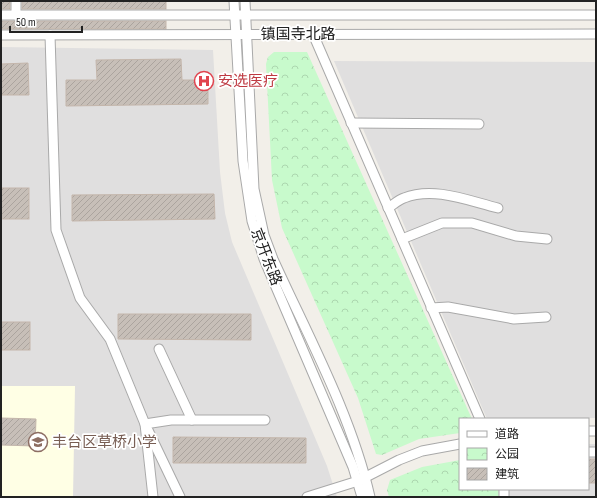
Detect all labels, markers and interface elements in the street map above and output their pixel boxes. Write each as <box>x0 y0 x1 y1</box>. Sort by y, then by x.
scale bar <box>10 8 82 34</box>
text: 50 m <box>16 15 36 30</box>
street label: 镇国寺北路 <box>260 25 336 44</box>
hospital icon: 安选医疗 <box>193 70 215 92</box>
place label: 安选医疗 <box>218 72 278 91</box>
street label: 京开东路 <box>246 226 286 288</box>
legend <box>459 418 589 490</box>
text: 道路 <box>495 427 519 442</box>
school or university icon: 丰台区草桥小学 <box>27 431 49 453</box>
place label: 丰台区草桥小学 <box>52 433 157 452</box>
text: 公园 <box>495 447 519 462</box>
text: 建筑 <box>495 467 519 482</box>

